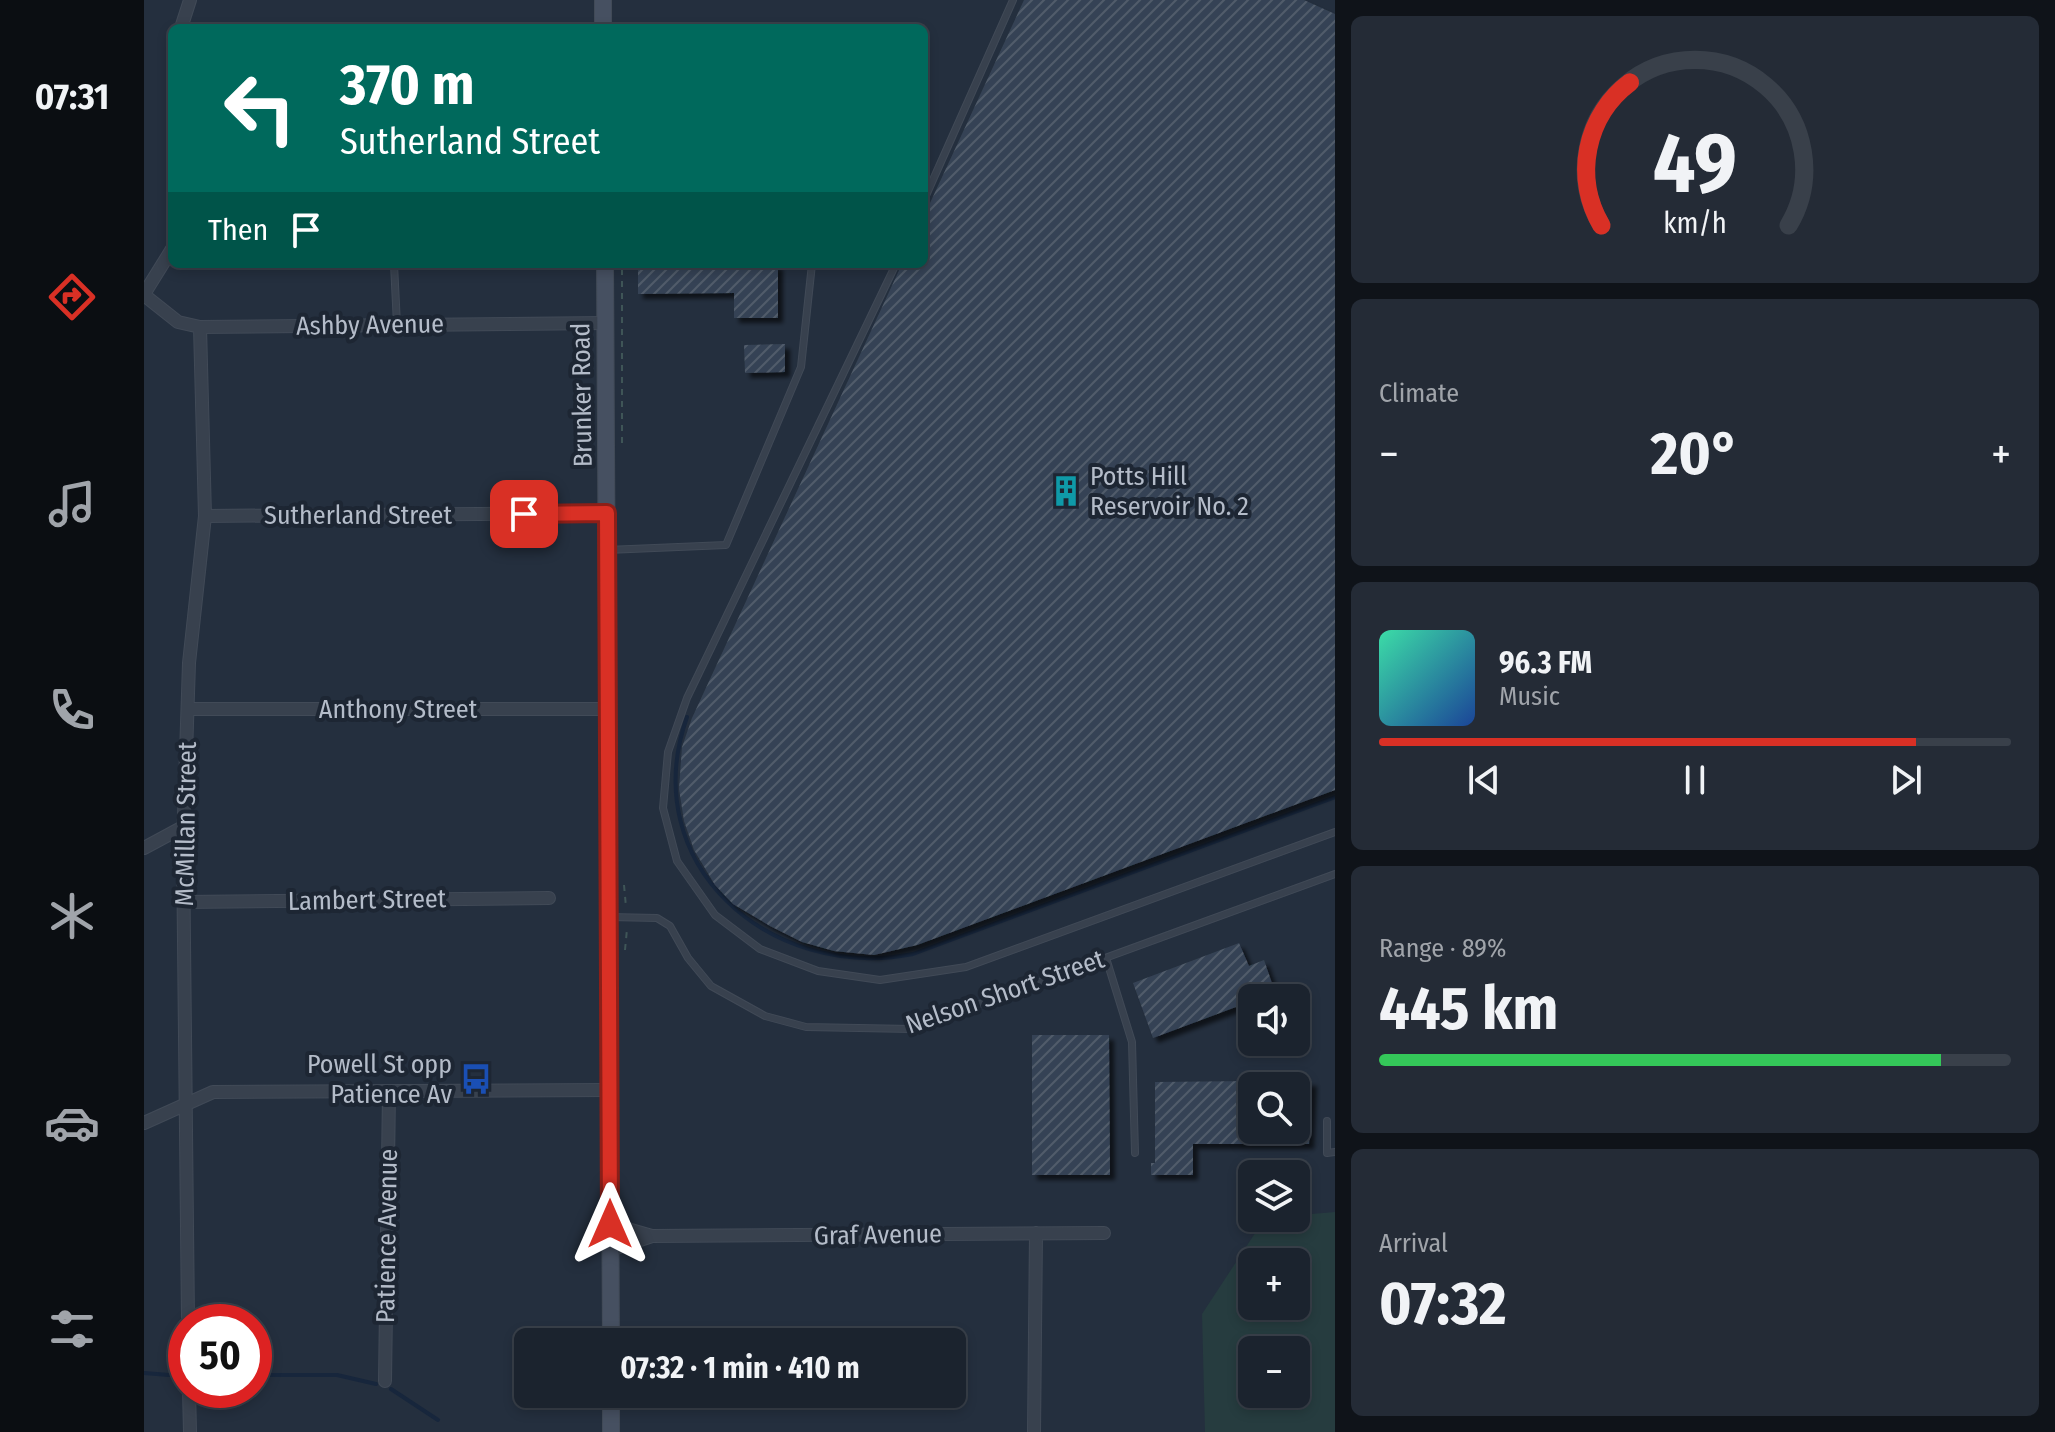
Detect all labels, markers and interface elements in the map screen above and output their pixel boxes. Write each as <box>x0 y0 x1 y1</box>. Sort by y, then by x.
text: 370 m <box>340 52 475 119</box>
icon: left <box>208 56 312 160</box>
text: 07:31 <box>35 75 109 119</box>
text: 49 <box>1653 113 1737 213</box>
text: Sutherland Street <box>340 120 600 164</box>
text: km/h <box>1663 206 1727 241</box>
icon: arrive <box>284 208 328 252</box>
text: Then <box>208 212 268 248</box>
icon: directions <box>44 269 100 325</box>
street label: Ashby Avenue <box>296 308 444 342</box>
street label: Brunker Road <box>565 323 599 467</box>
text: Climate <box>1379 378 1459 409</box>
text: 20° <box>1651 418 1739 490</box>
text: − <box>1379 428 1399 481</box>
text: + <box>1991 428 2011 481</box>
place label: Potts Hill Reservoir No. 2 <box>1090 461 1249 522</box>
building icon: Potts Hill Reservoir No. 2 <box>1049 474 1083 508</box>
icon: music <box>44 476 100 532</box>
pin <box>490 480 558 548</box>
icon: arrive <box>502 492 546 536</box>
street label: Sutherland Street <box>264 500 452 531</box>
text: 96.3 FM <box>1499 645 1592 681</box>
text: Music <box>1499 681 1560 712</box>
icon: phone <box>44 682 100 738</box>
street label: Anthony Street <box>319 694 478 725</box>
street label: McMillan Street <box>169 741 203 907</box>
icon: previous <box>1462 758 1506 802</box>
icon: pause <box>1673 758 1717 802</box>
icon: next <box>1884 758 1928 802</box>
street label: Lambert Street <box>288 883 447 917</box>
icon: climate <box>44 888 100 944</box>
text: Range · 89% <box>1379 933 1506 964</box>
street label: Nelson Short Street <box>902 943 1109 1041</box>
text: 445 km <box>1379 973 1558 1045</box>
map controls <box>1238 984 1310 1408</box>
button: sound <box>1238 984 1310 1056</box>
place label: Powell St opp Patience Av <box>307 1049 452 1110</box>
bus stop icon: Powell St opp Patience Av <box>459 1062 493 1096</box>
button: search <box>1238 1072 1310 1144</box>
icon: car <box>44 1095 100 1151</box>
street label: Patience Avenue <box>370 1149 404 1323</box>
button: layers <box>1238 1160 1310 1232</box>
position arrow <box>568 1182 652 1266</box>
street label: Graf Avenue <box>814 1218 942 1252</box>
text: Arrival <box>1379 1228 1448 1259</box>
button: + <box>1238 1248 1310 1320</box>
text: 07:32 <box>1379 1268 1507 1340</box>
icon: filters <box>44 1301 100 1357</box>
speed limit sign: 50 <box>168 1304 272 1408</box>
button: − <box>1238 1336 1310 1408</box>
text: 07:32 · 1 min · 410 m <box>620 1350 860 1386</box>

